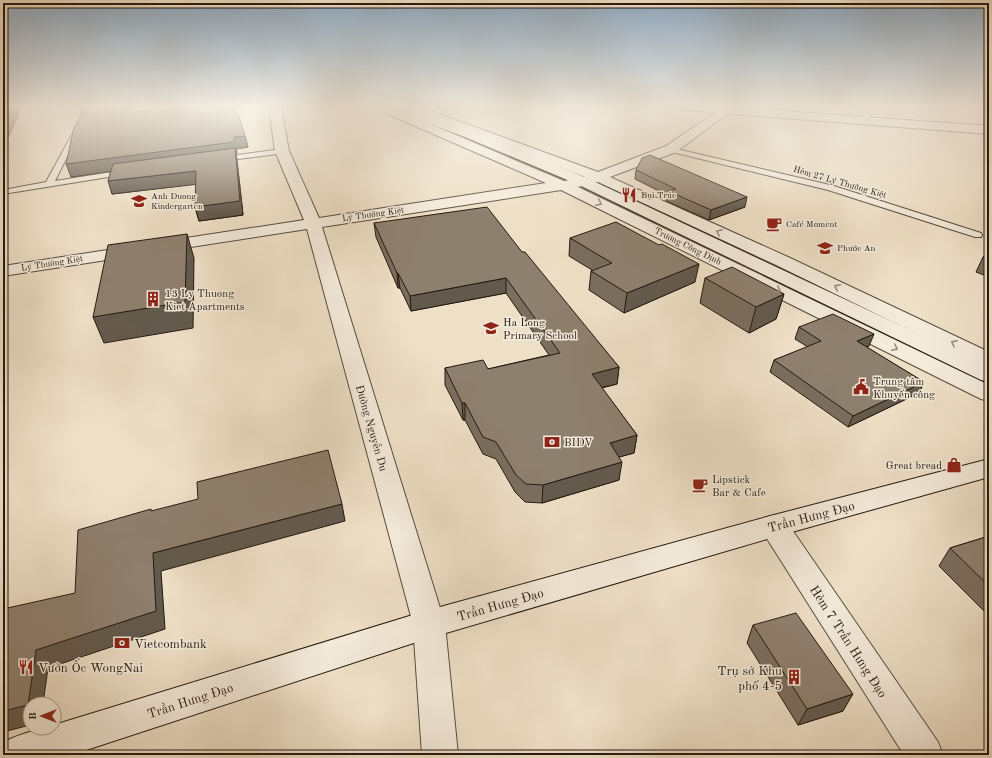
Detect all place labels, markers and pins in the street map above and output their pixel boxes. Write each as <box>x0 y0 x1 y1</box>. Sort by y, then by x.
restaurant icon: Bụi Trúc <box>620 186 638 204</box>
place label: Bụi Trúc <box>641 191 676 200</box>
school or university icon: Anh Duong Kindergarten <box>130 192 148 210</box>
place label: Anh Duong Kindergarten <box>151 192 203 211</box>
cafe icon: Café Moment <box>765 215 783 233</box>
place label: Café Moment <box>786 220 837 229</box>
school or university icon: Phước An <box>816 239 834 257</box>
place label: Phước An <box>837 244 876 253</box>
place label: 13 Ly Thuong Kiet Apartments <box>165 289 245 313</box>
building icon: 13 Ly Thuong Kiet Apartments <box>144 290 162 308</box>
place label: Ha Long Primary School <box>503 318 577 342</box>
school or university icon: Ha Long Primary School <box>482 319 500 337</box>
place label: Trung tâm Khuyến công <box>873 377 935 401</box>
public building icon: Trung tâm Khuyến công <box>852 378 870 396</box>
bank icon: BIDV <box>543 433 561 451</box>
place label: BIDV <box>564 438 593 449</box>
shop icon: Great bread <box>945 456 963 474</box>
place label: Great bread <box>886 461 942 472</box>
place label: Lipstick Bar & Cafe <box>712 475 766 499</box>
cafe icon: Lipstick Bar & Cafe <box>691 476 709 494</box>
bank icon: Vietcombank <box>113 634 131 652</box>
place label: Vietcombank <box>134 638 207 651</box>
restaurant icon: Vườn Ốc WongNai <box>17 658 35 676</box>
place label: Vườn Ốc WongNai <box>38 658 143 675</box>
place label: Trụ sở Khu phố 4-5 <box>717 665 782 693</box>
building icon: Trụ sở Khu phố 4-5 <box>785 668 803 686</box>

